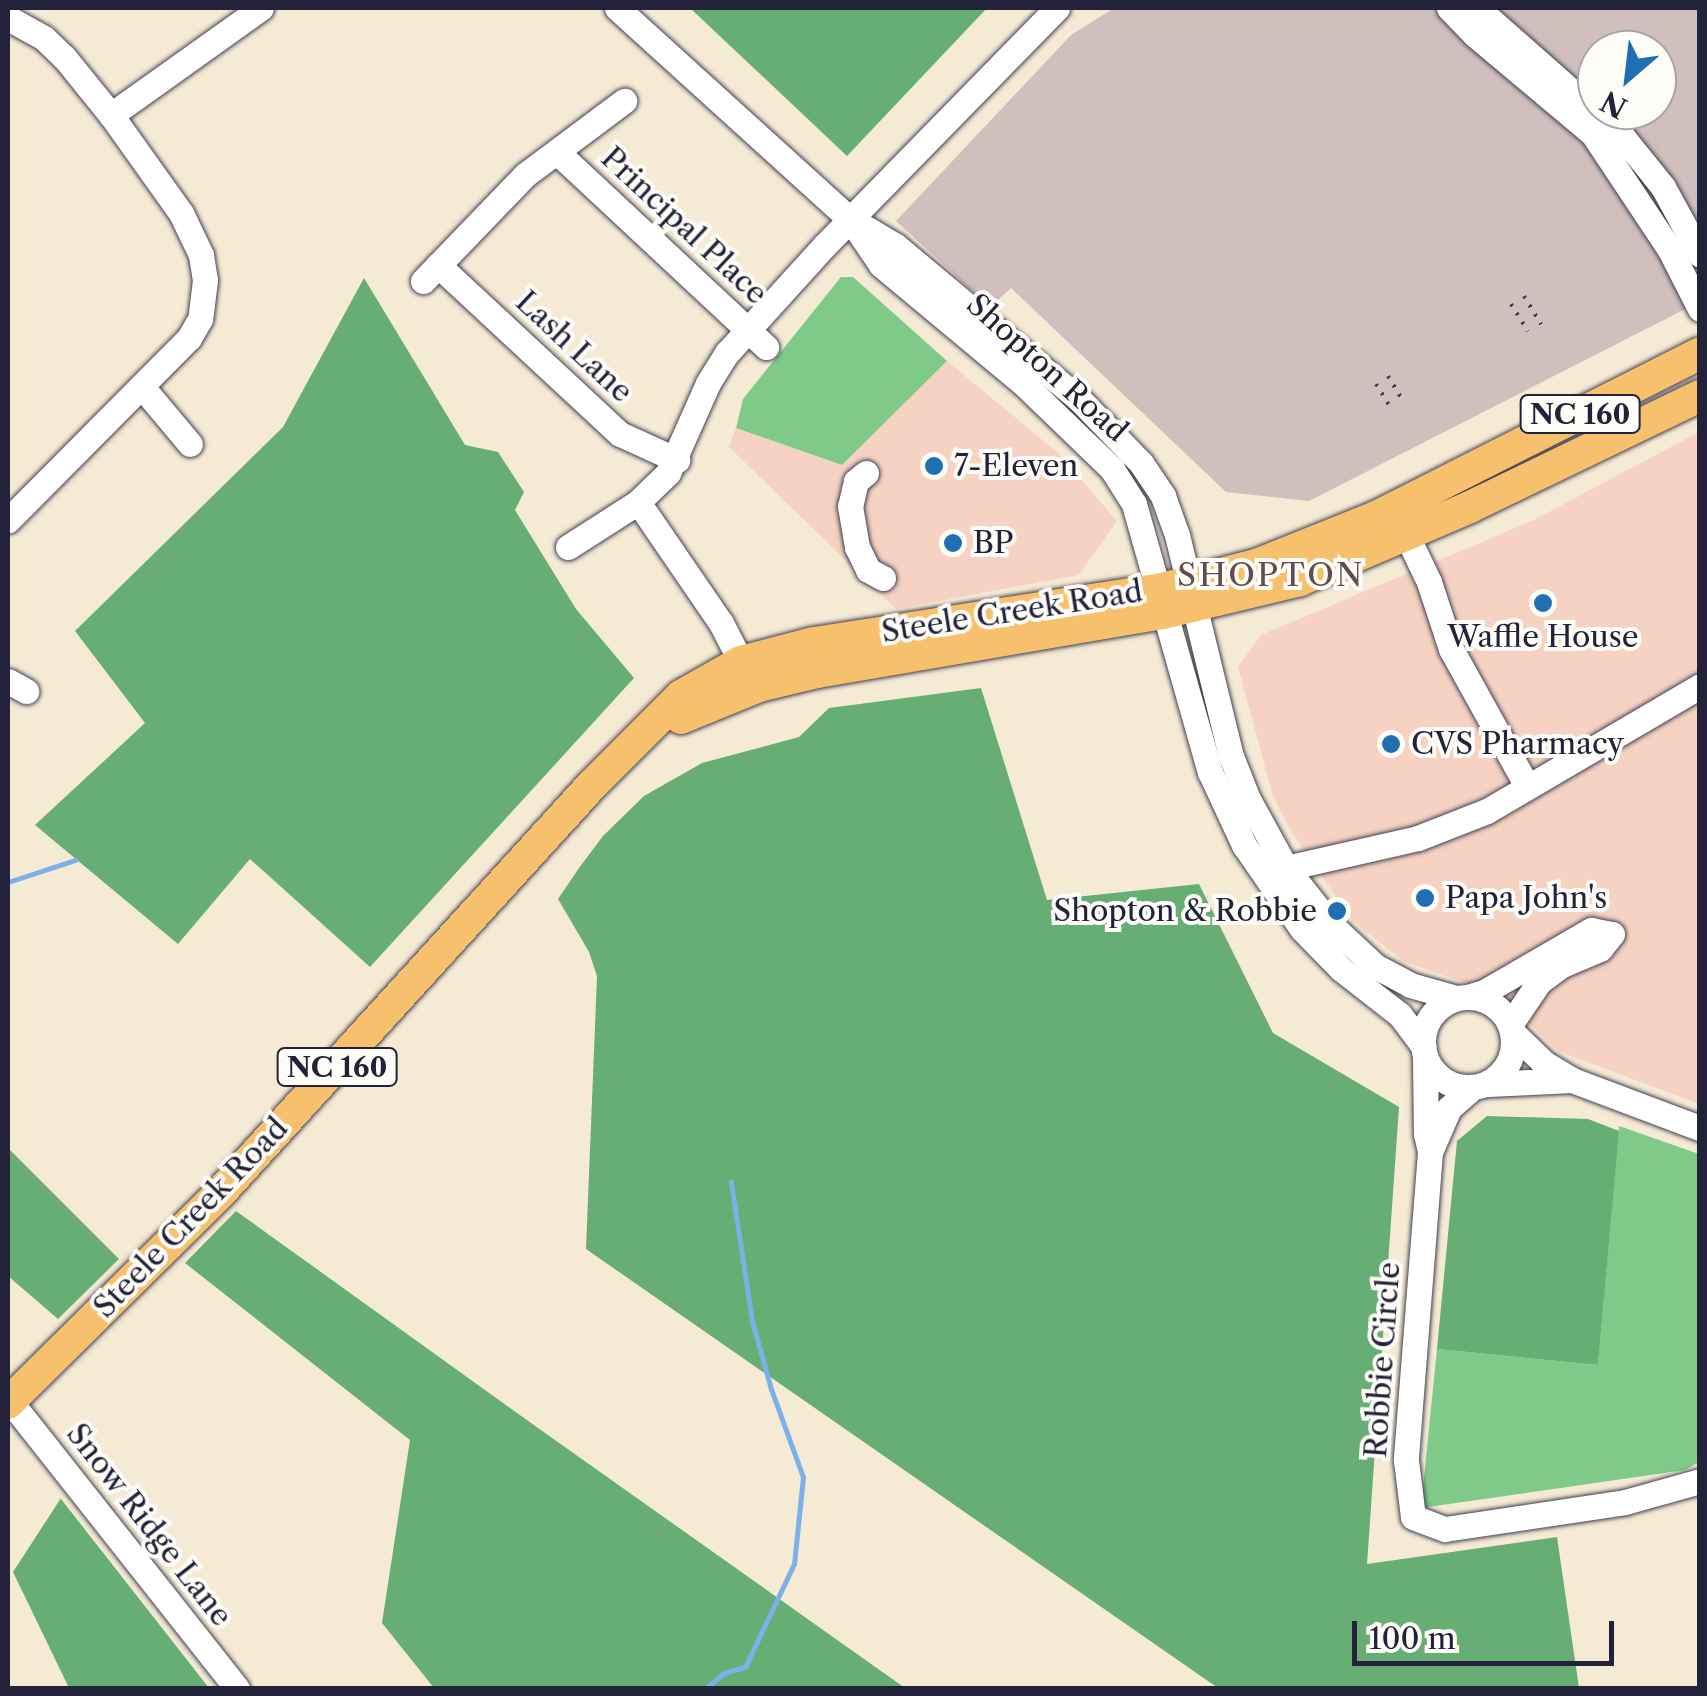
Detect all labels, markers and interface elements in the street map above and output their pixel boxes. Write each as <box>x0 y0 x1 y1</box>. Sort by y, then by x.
north arrow <box>1577 30 1677 130</box>
text: N <box>1595 84 1633 125</box>
street label: Principal Place <box>594 140 774 312</box>
street label: Lash Lane <box>508 284 640 410</box>
street label: Shopton Road <box>959 287 1135 449</box>
road number: NC 160 <box>1518 391 1642 437</box>
place label: 7-Eleven <box>954 448 1078 484</box>
marker: 7-Eleven <box>923 455 945 477</box>
place label: BP <box>973 525 1014 561</box>
marker: BP <box>942 532 964 554</box>
district label: SHOPTON <box>1177 556 1365 594</box>
street label: Steele Creek Road <box>879 574 1145 650</box>
marker: Waffle House <box>1532 592 1554 614</box>
place label: Waffle House <box>1447 619 1639 655</box>
place label: CVS Pharmacy <box>1411 726 1624 762</box>
marker: CVS Pharmacy <box>1380 733 1402 755</box>
place label: Papa John's <box>1445 880 1608 916</box>
marker: Papa John's <box>1414 887 1436 909</box>
place label: Shopton & Robbie <box>1053 893 1317 929</box>
marker: Shopton & Robbie <box>1326 900 1348 922</box>
road number: NC 160 <box>274 1044 400 1090</box>
street label: Steele Creek Road <box>86 1110 296 1326</box>
street label: Robbie Circle <box>1358 1261 1408 1459</box>
street label: Snow Ridge Lane <box>58 1416 240 1634</box>
scale bar <box>1357 1601 1620 1663</box>
text: 100 m <box>1369 1620 1456 1657</box>

